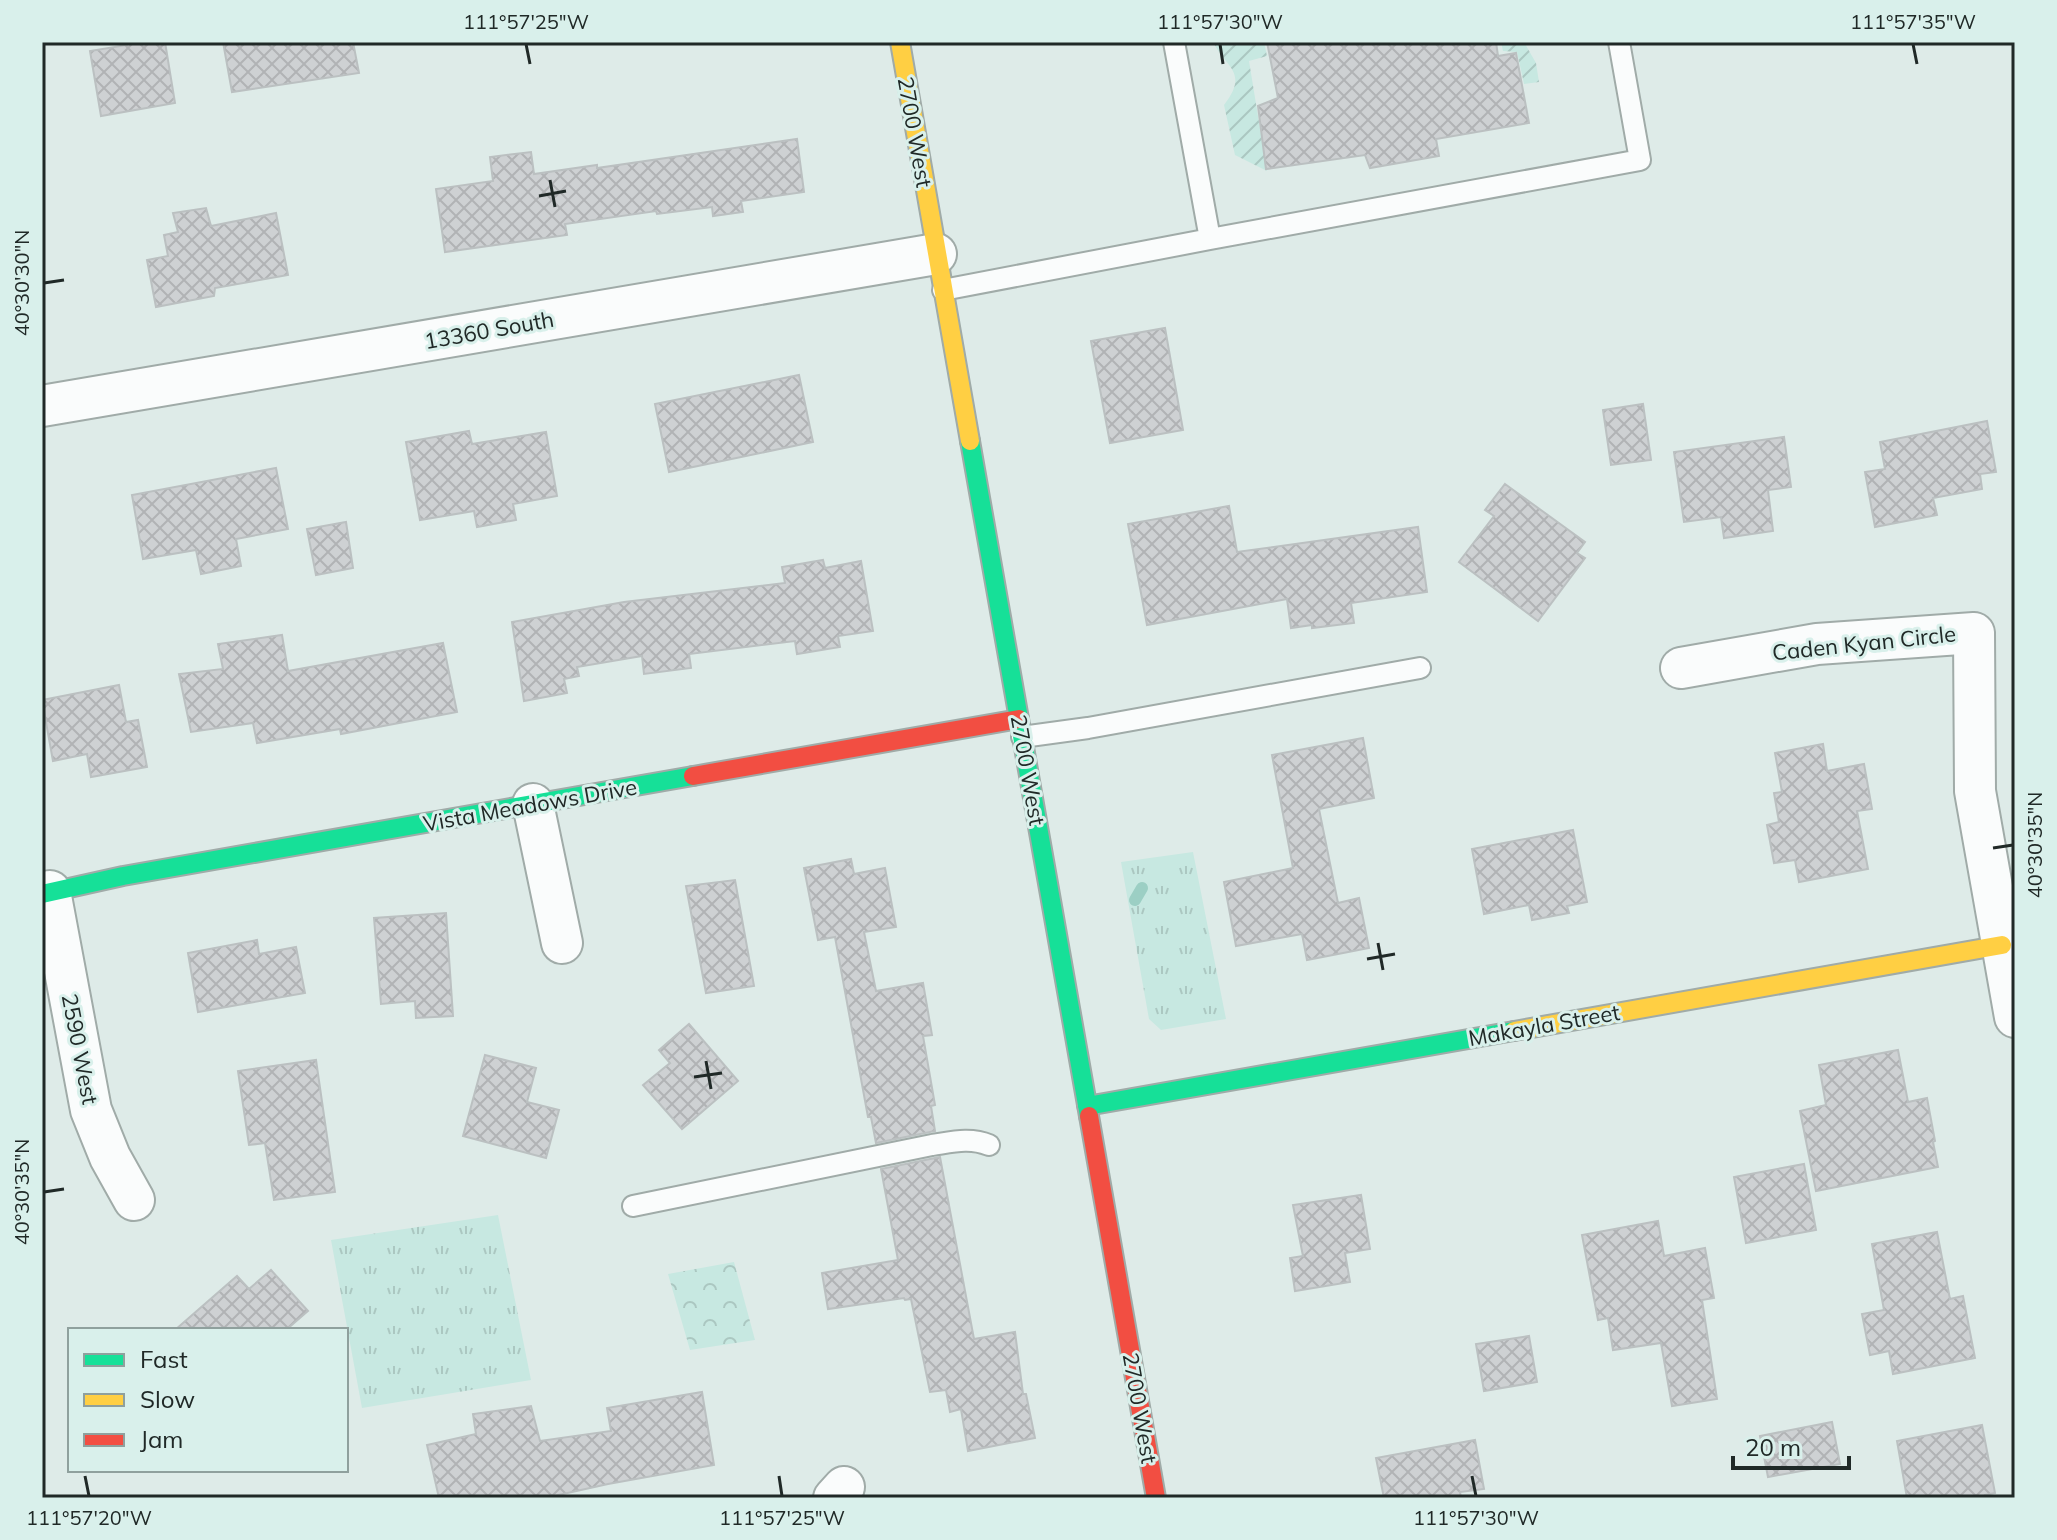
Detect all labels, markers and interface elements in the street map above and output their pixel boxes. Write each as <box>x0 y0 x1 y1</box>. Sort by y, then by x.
text: 111°57'25"W <box>463 9 589 34</box>
text: 111°57'30"W <box>1157 9 1283 34</box>
text: 111°57'35"W <box>1850 9 1976 34</box>
street label: 2700 West <box>891 74 939 190</box>
text: 40°30'30"N <box>9 230 34 336</box>
street label: 13360 South <box>422 305 556 355</box>
street label: Caden Kyan Circle <box>1771 619 1957 667</box>
street label: 2700 West <box>1004 712 1052 828</box>
street label: Vista Meadows Drive <box>421 772 639 838</box>
text: 40°30'35"N <box>2022 792 2047 898</box>
street label: 2590 West <box>56 991 105 1107</box>
street label: Makayla Street <box>1466 998 1622 1052</box>
text: 40°30'35"N <box>9 1139 34 1245</box>
legend <box>68 1328 348 1472</box>
text: Fast <box>140 1344 188 1374</box>
street label: 2700 West <box>1116 1350 1164 1466</box>
text: Slow <box>140 1384 195 1414</box>
scale bar <box>1733 1420 1849 1470</box>
text: Jam <box>140 1424 183 1454</box>
text: 20 m <box>1745 1432 1801 1462</box>
text: 111°57'20"W <box>26 1505 152 1530</box>
text: 111°57'25"W <box>719 1505 845 1530</box>
text: 111°57'30"W <box>1413 1505 1539 1530</box>

